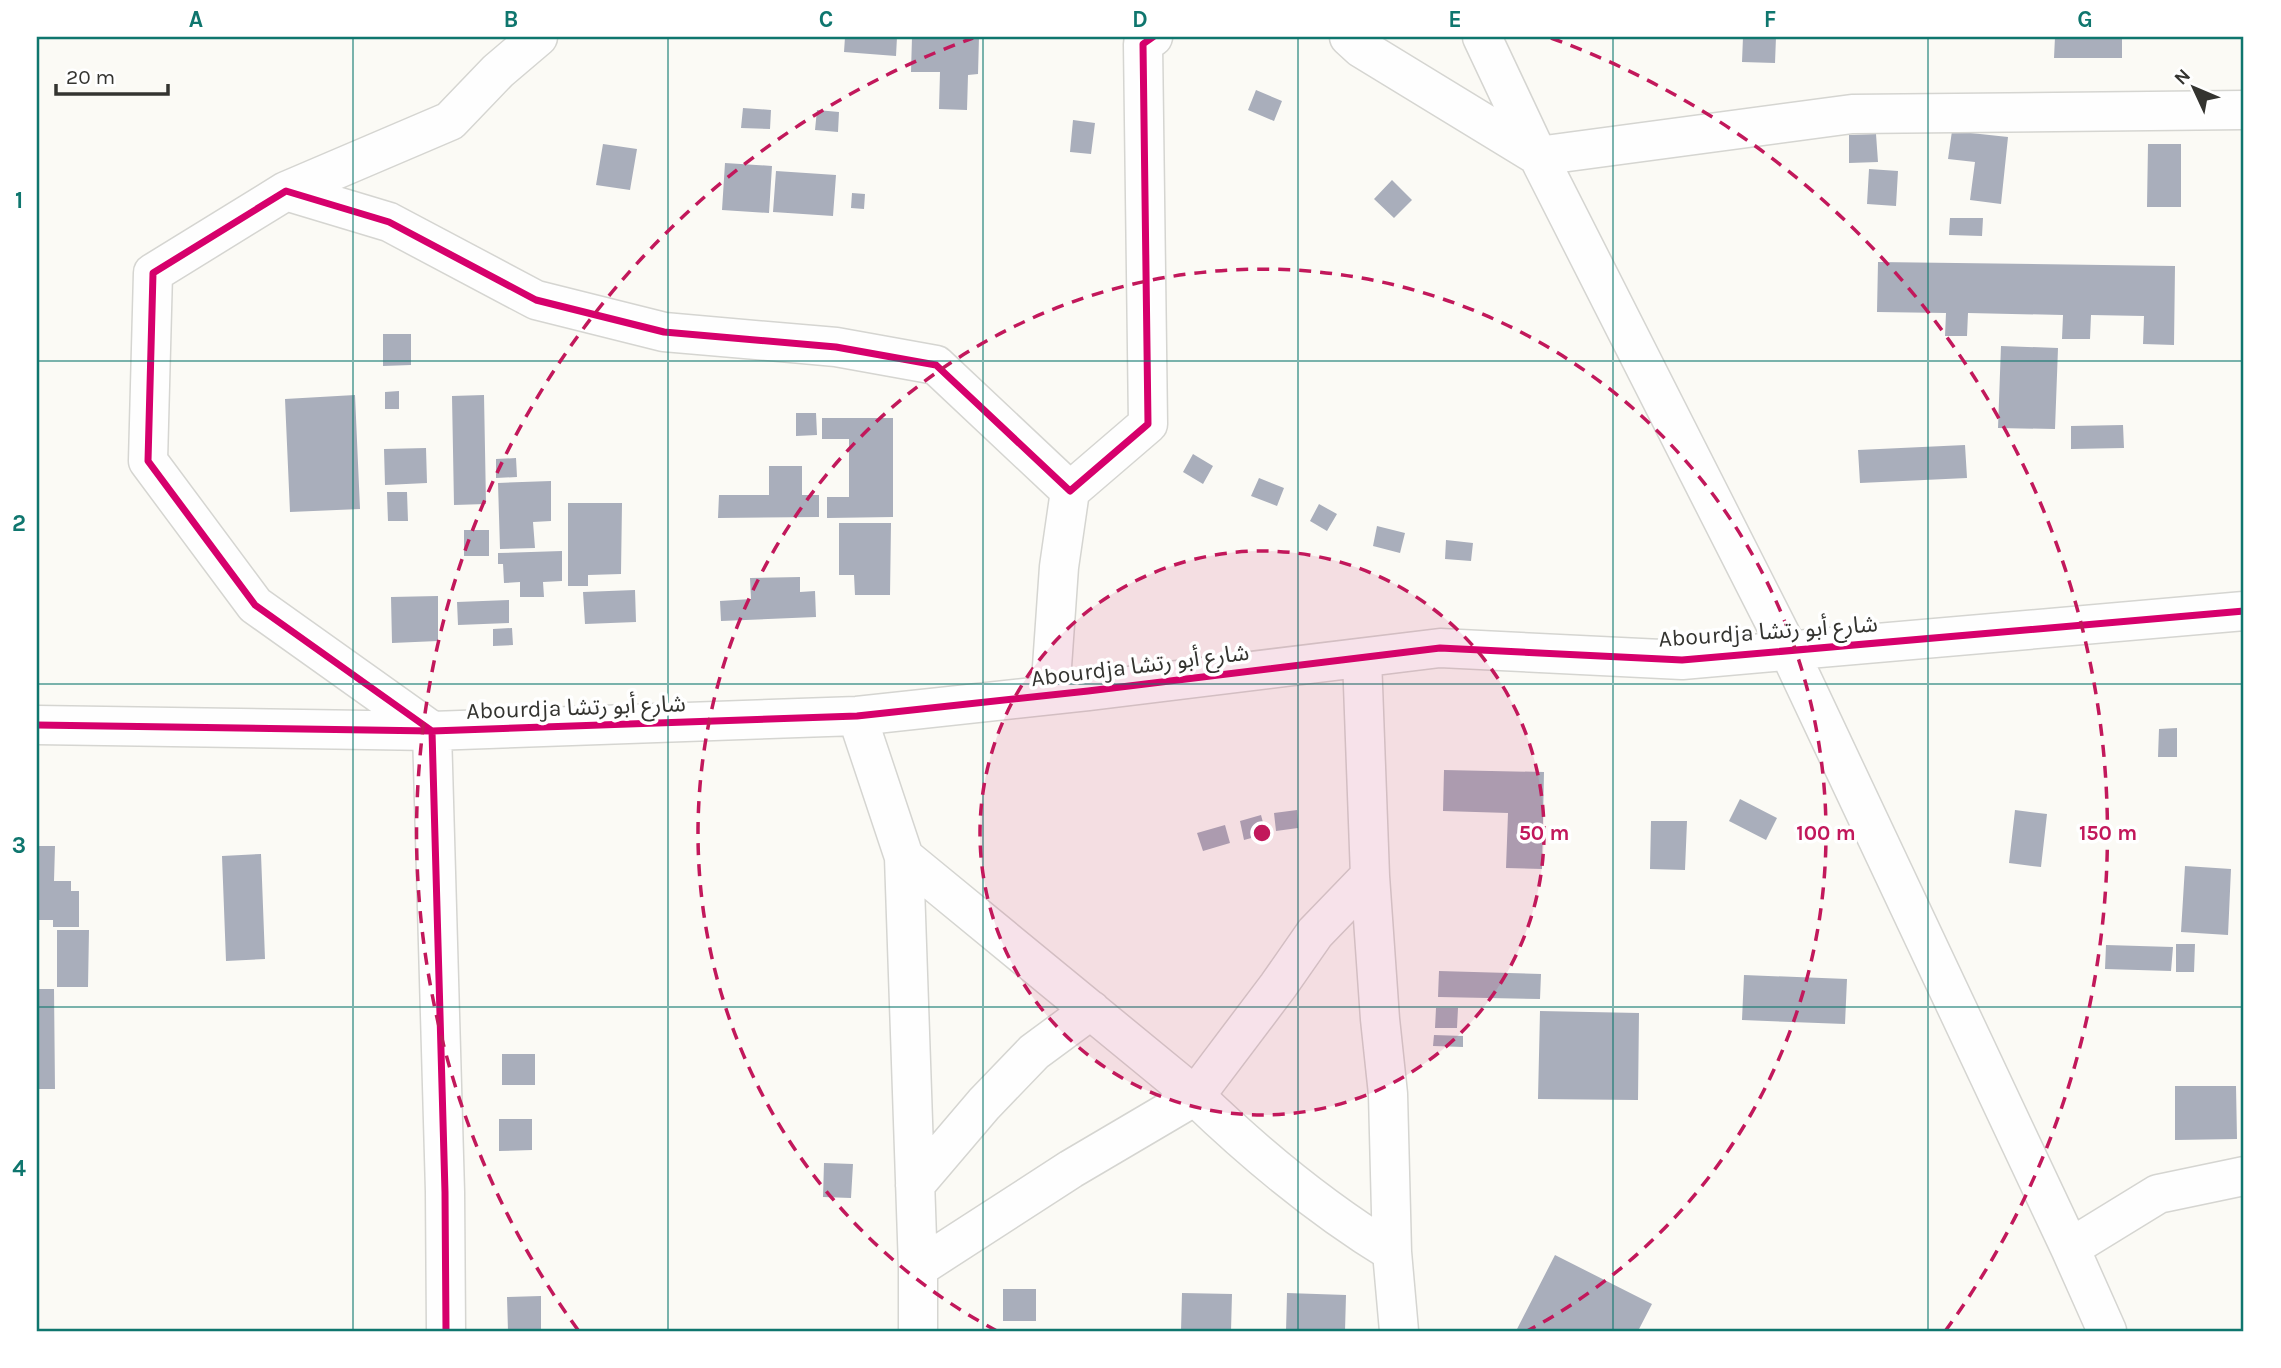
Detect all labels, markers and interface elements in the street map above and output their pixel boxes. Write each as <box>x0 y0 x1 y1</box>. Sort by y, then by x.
text: A <box>189 6 203 33</box>
text: B <box>504 6 518 33</box>
text: C <box>819 6 833 33</box>
text: D <box>1132 6 1148 33</box>
text: E <box>1448 6 1462 33</box>
text: F <box>1764 6 1776 33</box>
text: G <box>2077 6 2093 33</box>
scale bar <box>56 52 168 96</box>
north arrow <box>2158 52 2228 122</box>
text: N <box>2170 64 2195 89</box>
text: 20 m <box>66 65 115 89</box>
text: 1 <box>15 187 23 214</box>
text: 2 <box>12 510 26 537</box>
street label: Abourdja شارع أبو رتشا <box>1657 609 1879 656</box>
street label: Abourdja شارع أبو رتشا <box>1029 638 1251 695</box>
street label: Abourdja شارع أبو رتشا <box>466 689 686 728</box>
centre of rings <box>1250 821 1274 845</box>
text: 50 m <box>1519 821 1569 845</box>
text: 100 m <box>1796 821 1856 845</box>
text: 150 m <box>2079 821 2137 845</box>
text: 3 <box>12 832 26 859</box>
text: 4 <box>12 1155 26 1182</box>

